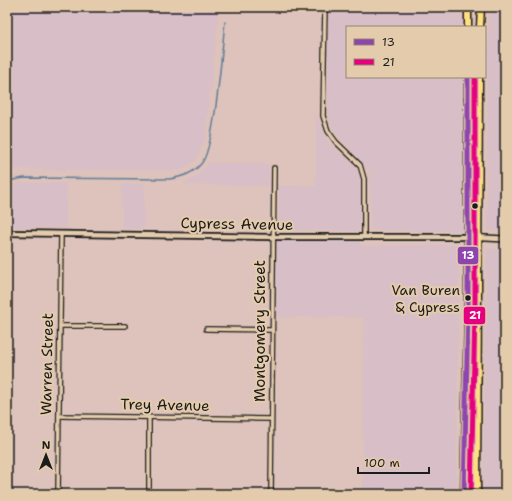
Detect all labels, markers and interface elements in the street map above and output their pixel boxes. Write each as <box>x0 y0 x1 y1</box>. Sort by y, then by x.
legend <box>346 26 486 78</box>
text: 13 <box>382 34 395 50</box>
text: 21 <box>382 54 395 70</box>
unlabelled marker <box>470 201 480 211</box>
street label: Cypress Avenue <box>180 213 294 235</box>
line badge: 13 <box>457 246 479 265</box>
text: 13 <box>462 248 475 263</box>
street label: Montgomery Street <box>250 260 270 402</box>
place label: Van Buren & Cypress <box>391 281 460 316</box>
marker: Van Buren & Cypress <box>463 293 473 303</box>
line badge: 21 <box>463 306 486 325</box>
text: 21 <box>469 308 481 323</box>
street label: Warren Street <box>36 313 58 415</box>
street label: Trey Avenue <box>120 394 210 416</box>
north arrow <box>26 435 66 475</box>
text: N <box>42 438 51 453</box>
scale bar <box>358 449 429 475</box>
text: 100 m <box>364 455 400 471</box>

